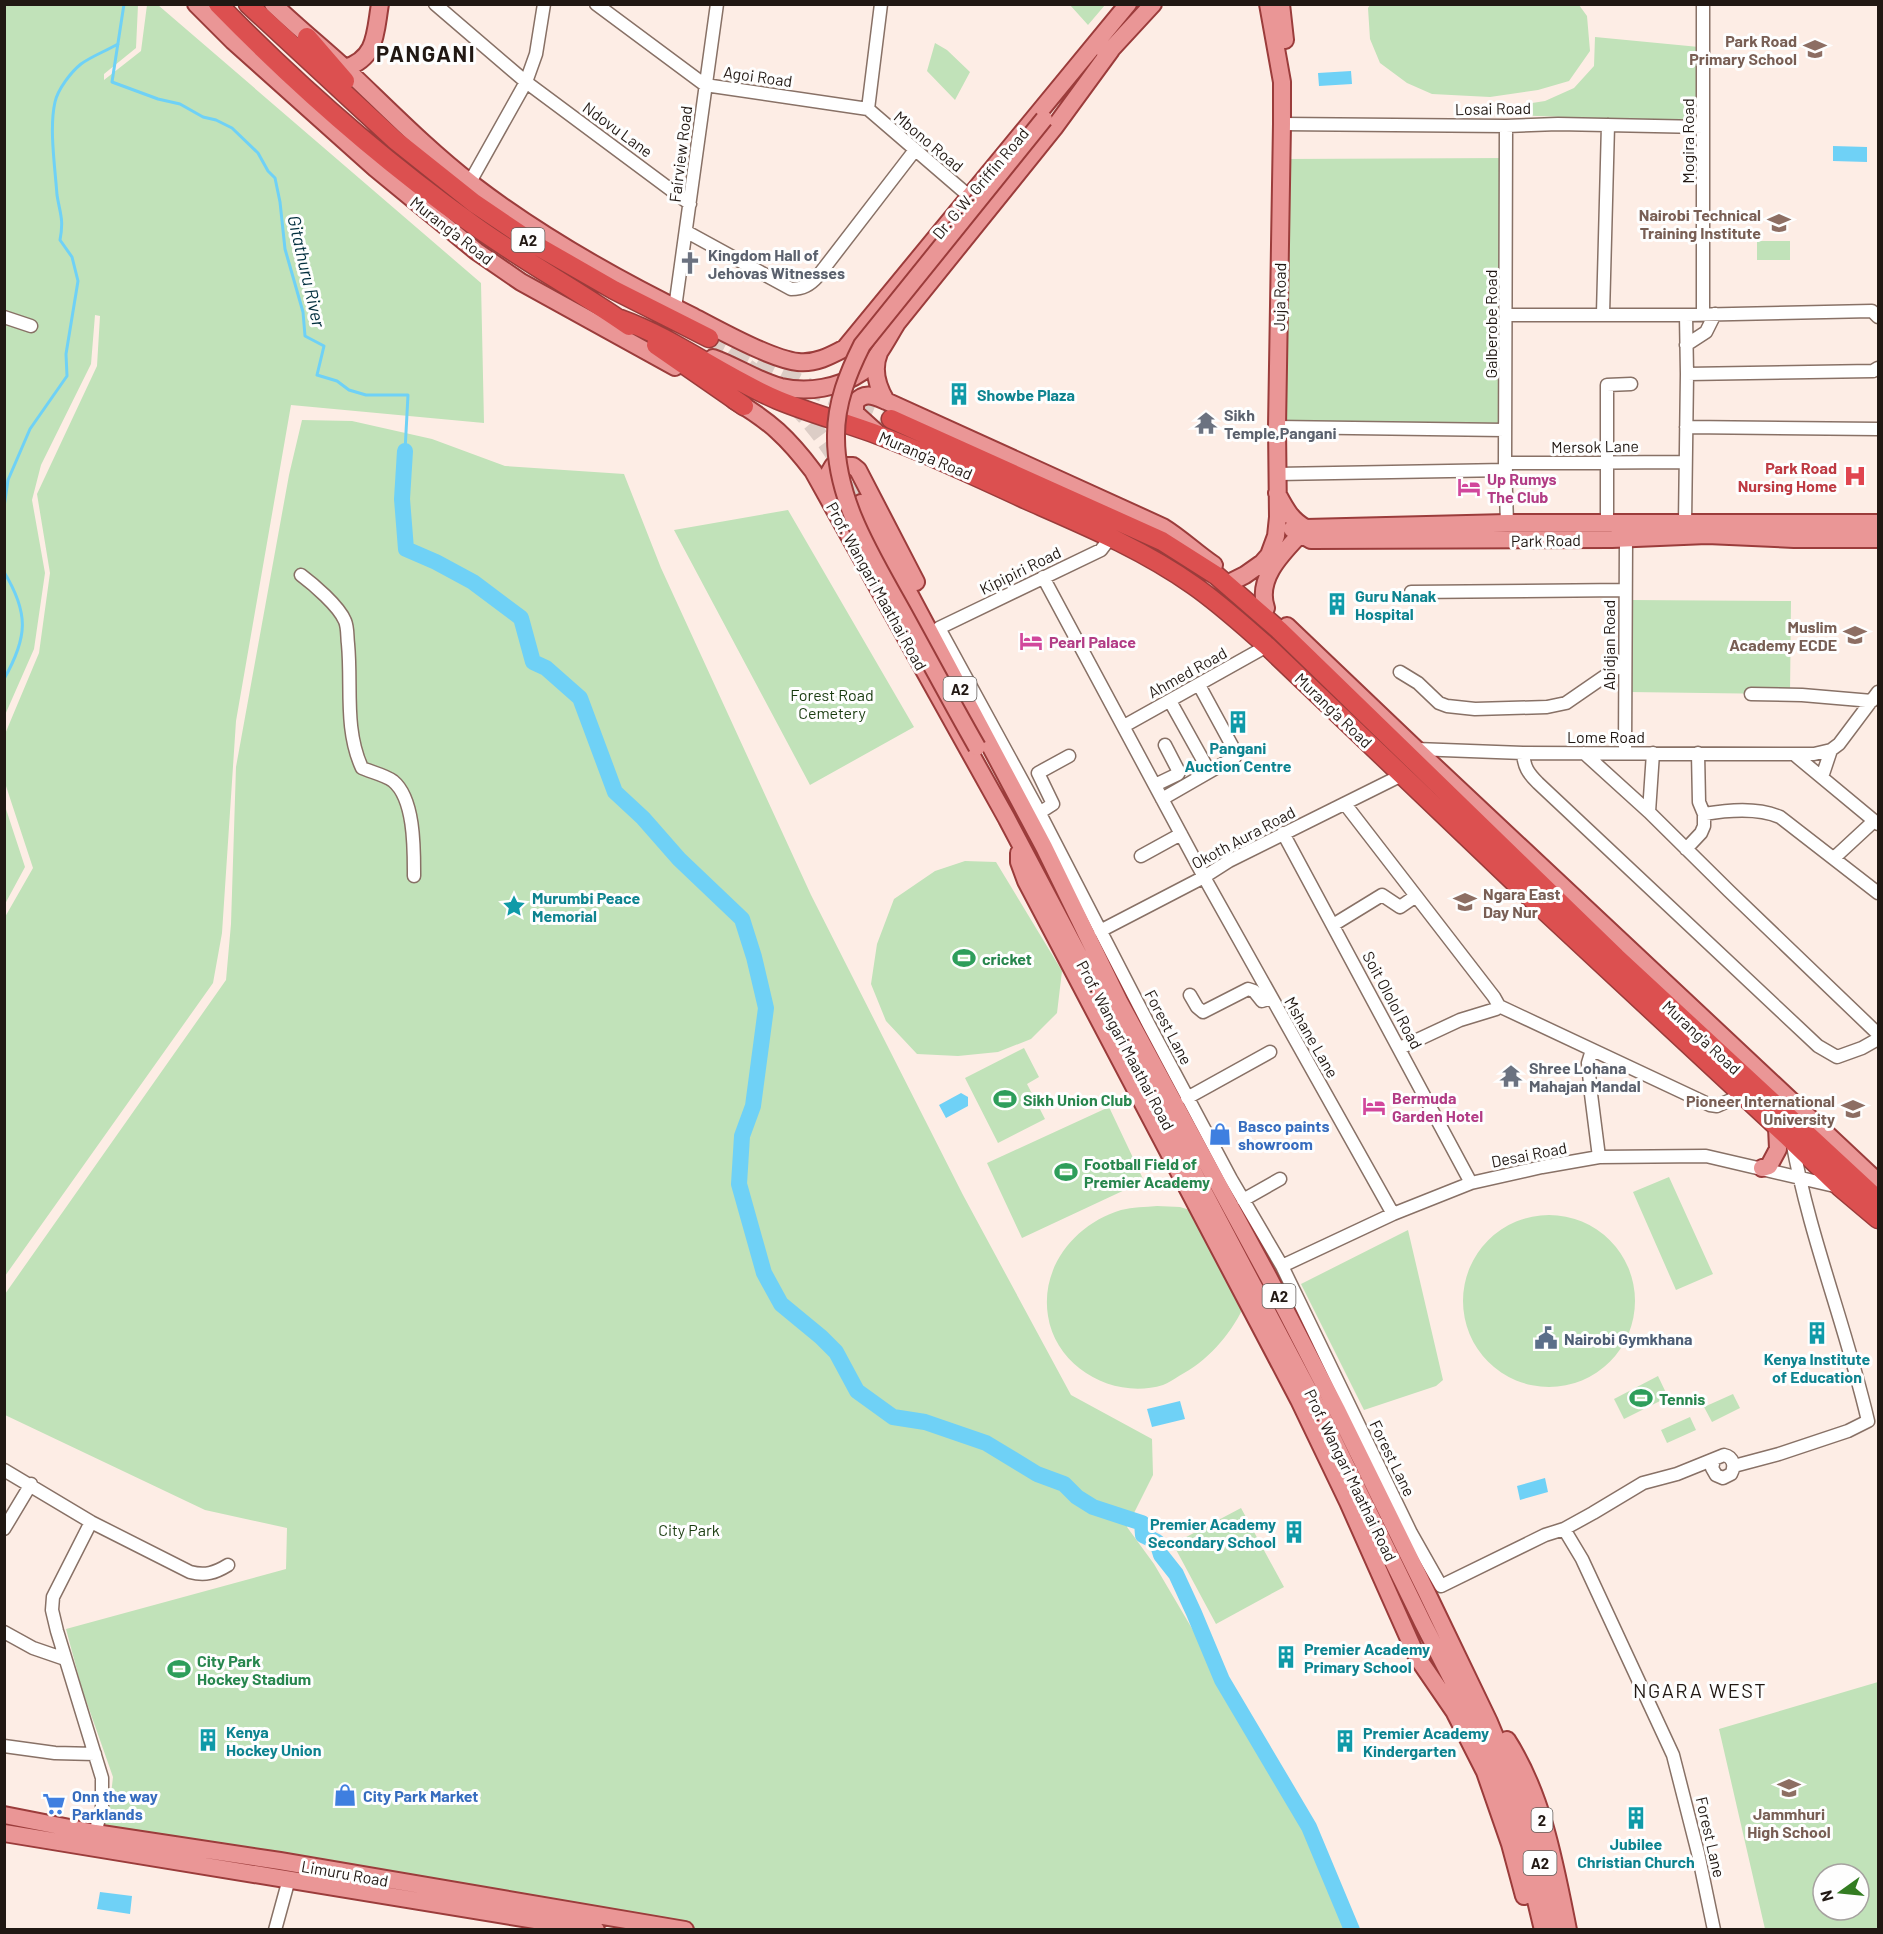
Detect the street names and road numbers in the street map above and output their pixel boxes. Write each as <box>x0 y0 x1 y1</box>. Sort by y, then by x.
street label: Agoi Road <box>722 62 794 90</box>
street label: Ndovu Lane <box>579 97 657 161</box>
street label: Losai Road <box>1455 98 1531 118</box>
street label: Mogira Road <box>1678 98 1697 184</box>
street label: Fairview Road <box>665 105 695 203</box>
street label: Mbono Road <box>890 107 968 175</box>
street label: Dr. G.W. Griffin Road <box>928 123 1032 243</box>
street label: Murang'a Road <box>407 192 497 268</box>
road number: A2 <box>512 228 544 252</box>
street label: Juja Road <box>1269 263 1289 331</box>
street label: Galberobe Road <box>1481 270 1500 378</box>
street label: Murang'a Road <box>876 427 976 483</box>
street label: Mersok Lane <box>1551 436 1639 456</box>
street label: Prof. Wangari Maathai Road <box>823 499 931 673</box>
street label: Park Road <box>1511 530 1581 550</box>
street label: Kipipiri Road <box>976 542 1064 598</box>
street label: Abidjan Road <box>1599 600 1618 690</box>
street label: Ahmed Road <box>1144 643 1230 701</box>
street label: Murang'a Road <box>1292 669 1376 751</box>
road number: A2 <box>944 677 976 701</box>
street label: Lome Road <box>1567 727 1645 746</box>
street label: Okoth Aura Road <box>1188 802 1298 872</box>
street label: Soit Ololol Road <box>1359 948 1427 1052</box>
street label: Prof. Wangari Maathai Road <box>1073 957 1179 1133</box>
street label: Forest Lane <box>1141 986 1197 1068</box>
street label: Mshane Lane <box>1281 993 1343 1081</box>
street label: Murang'a Road <box>1659 996 1745 1078</box>
street label: Desai Road <box>1489 1137 1569 1171</box>
road number: A2 <box>1262 1284 1296 1308</box>
street label: Prof. Wangari Maathai Road <box>1301 1386 1401 1564</box>
street label: Forest Lane <box>1366 1417 1420 1499</box>
street label: Forest Lane <box>1692 1795 1730 1879</box>
road number: 2 <box>1532 1808 1552 1832</box>
road number: A2 <box>1524 1851 1556 1875</box>
street label: Limuru Road <box>300 1856 390 1890</box>

